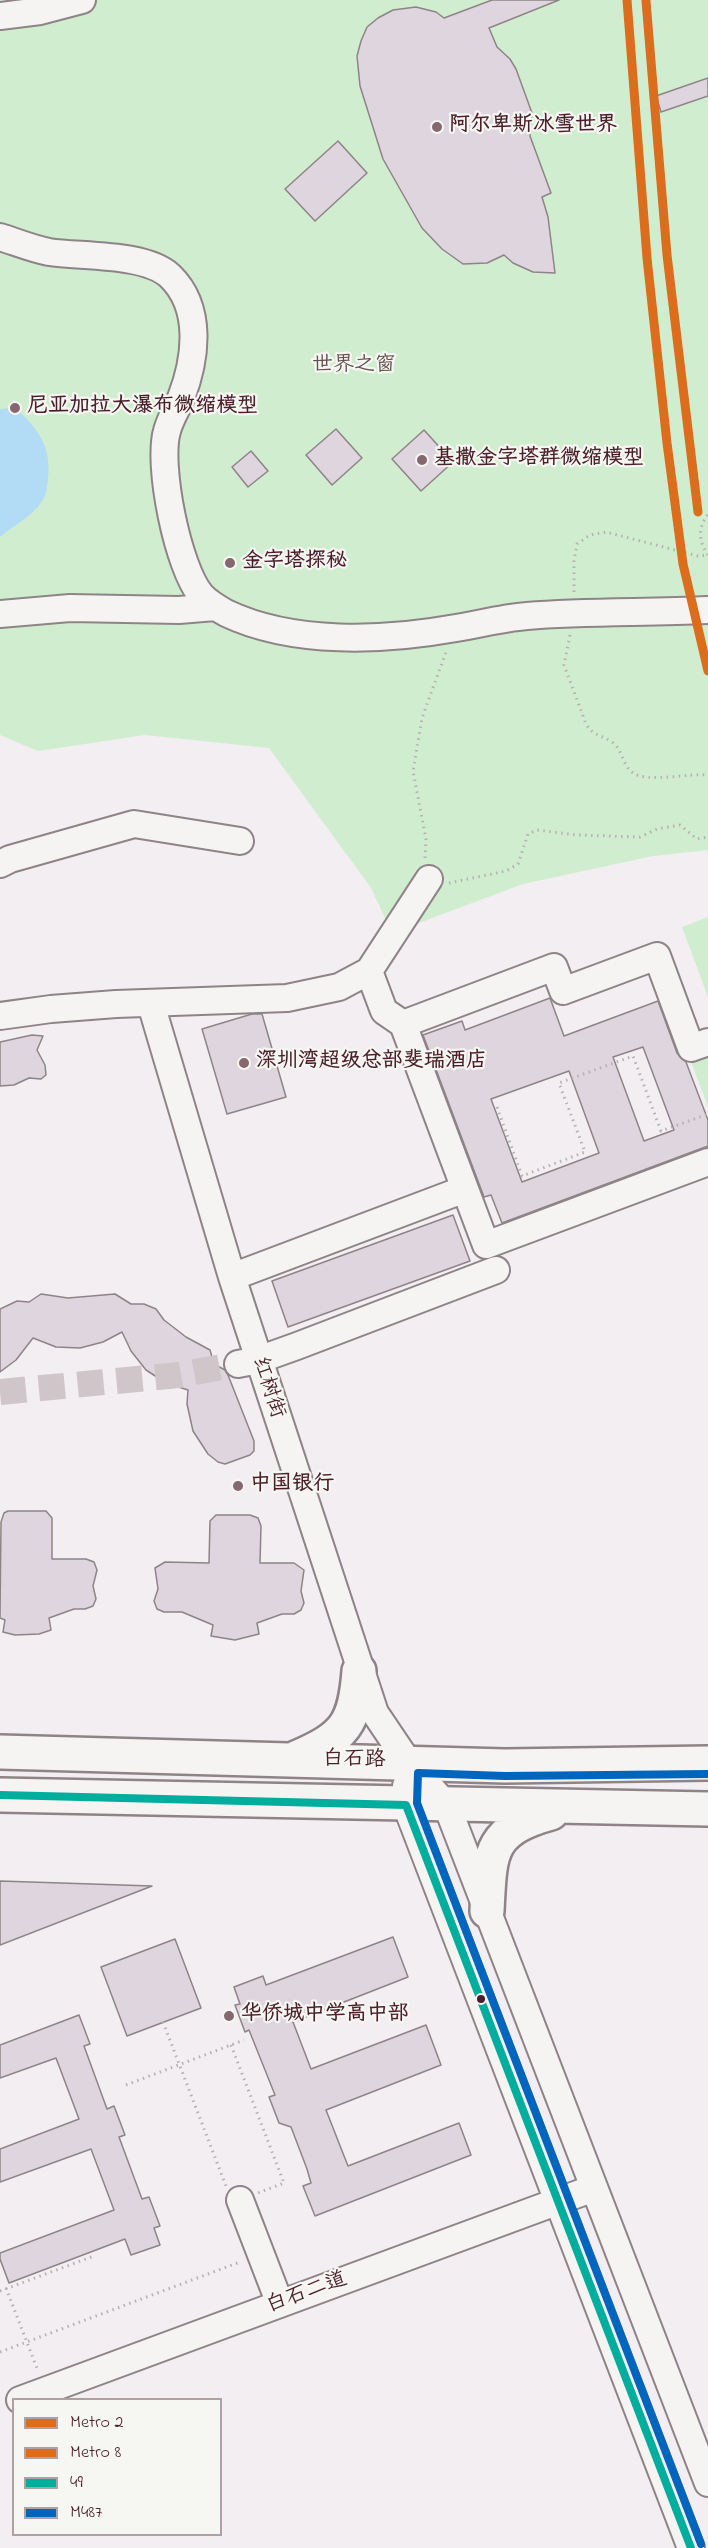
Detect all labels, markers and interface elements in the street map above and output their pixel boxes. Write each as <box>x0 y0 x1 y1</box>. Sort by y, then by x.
place label: 阿尔卑斯冰雪世界 <box>449 114 617 140</box>
marker: 阿尔卑斯冰雪世界 <box>430 120 444 134</box>
park label: 世界之窗 <box>312 354 396 380</box>
place label: 尼亚加拉大瀑布微缩模型 <box>27 395 258 421</box>
marker: 尼亚加拉大瀑布微缩模型 <box>8 401 22 415</box>
place label: 基撒金字塔群微缩模型 <box>434 447 644 473</box>
marker: 基撒金字塔群微缩模型 <box>415 453 429 467</box>
place label: 金字塔探秘 <box>242 550 347 576</box>
marker: 金字塔探秘 <box>223 556 237 570</box>
place label: 深圳湾超级总部斐瑞酒店 <box>256 1050 487 1076</box>
marker: 深圳湾超级总部斐瑞酒店 <box>237 1056 251 1070</box>
street label: 红树街 <box>245 1354 289 1422</box>
place label: 中国银行 <box>250 1473 334 1499</box>
marker: 中国银行 <box>231 1479 245 1493</box>
street label: 白石路 <box>322 1748 386 1774</box>
unlabelled marker <box>475 1993 487 2005</box>
place label: 华侨城中学高中部 <box>241 2003 409 2029</box>
marker: 华侨城中学高中部 <box>222 2009 236 2023</box>
street label: 白石二道 <box>263 2268 351 2320</box>
legend <box>12 2398 222 2536</box>
text: Metro 2 <box>70 2410 123 2436</box>
text: Metro 8 <box>70 2440 121 2466</box>
text: 49 <box>70 2470 83 2496</box>
text: M487 <box>70 2500 103 2526</box>

